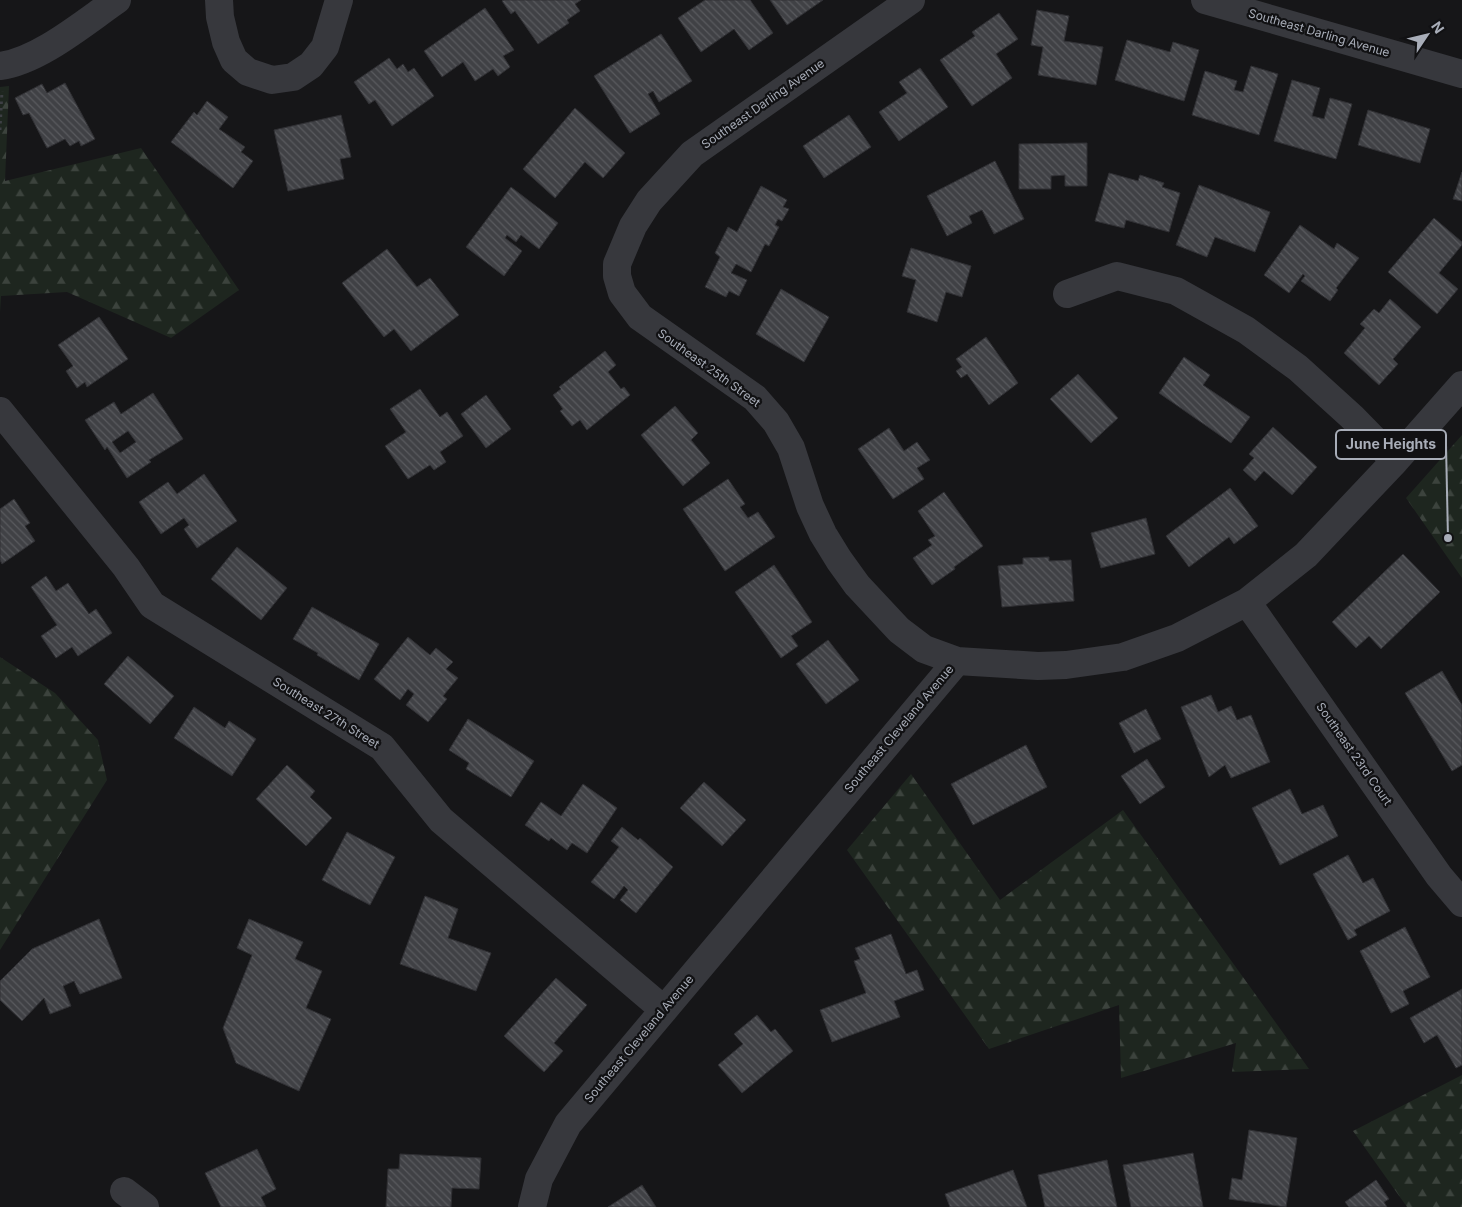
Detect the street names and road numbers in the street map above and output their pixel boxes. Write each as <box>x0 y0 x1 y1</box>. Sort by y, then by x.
street label: Southeast Darling Avenue <box>1247 5 1392 60</box>
street label: Southeast Darling Avenue <box>698 55 827 152</box>
street label: Southeast 25th Street <box>655 325 764 410</box>
street label: Southeast Cleveland Avenue <box>841 662 956 796</box>
street label: Southeast 27th Street <box>270 674 382 752</box>
street label: Southeast 23rd Court <box>1313 699 1396 808</box>
street label: Southeast Cleveland Avenue <box>581 972 696 1106</box>

